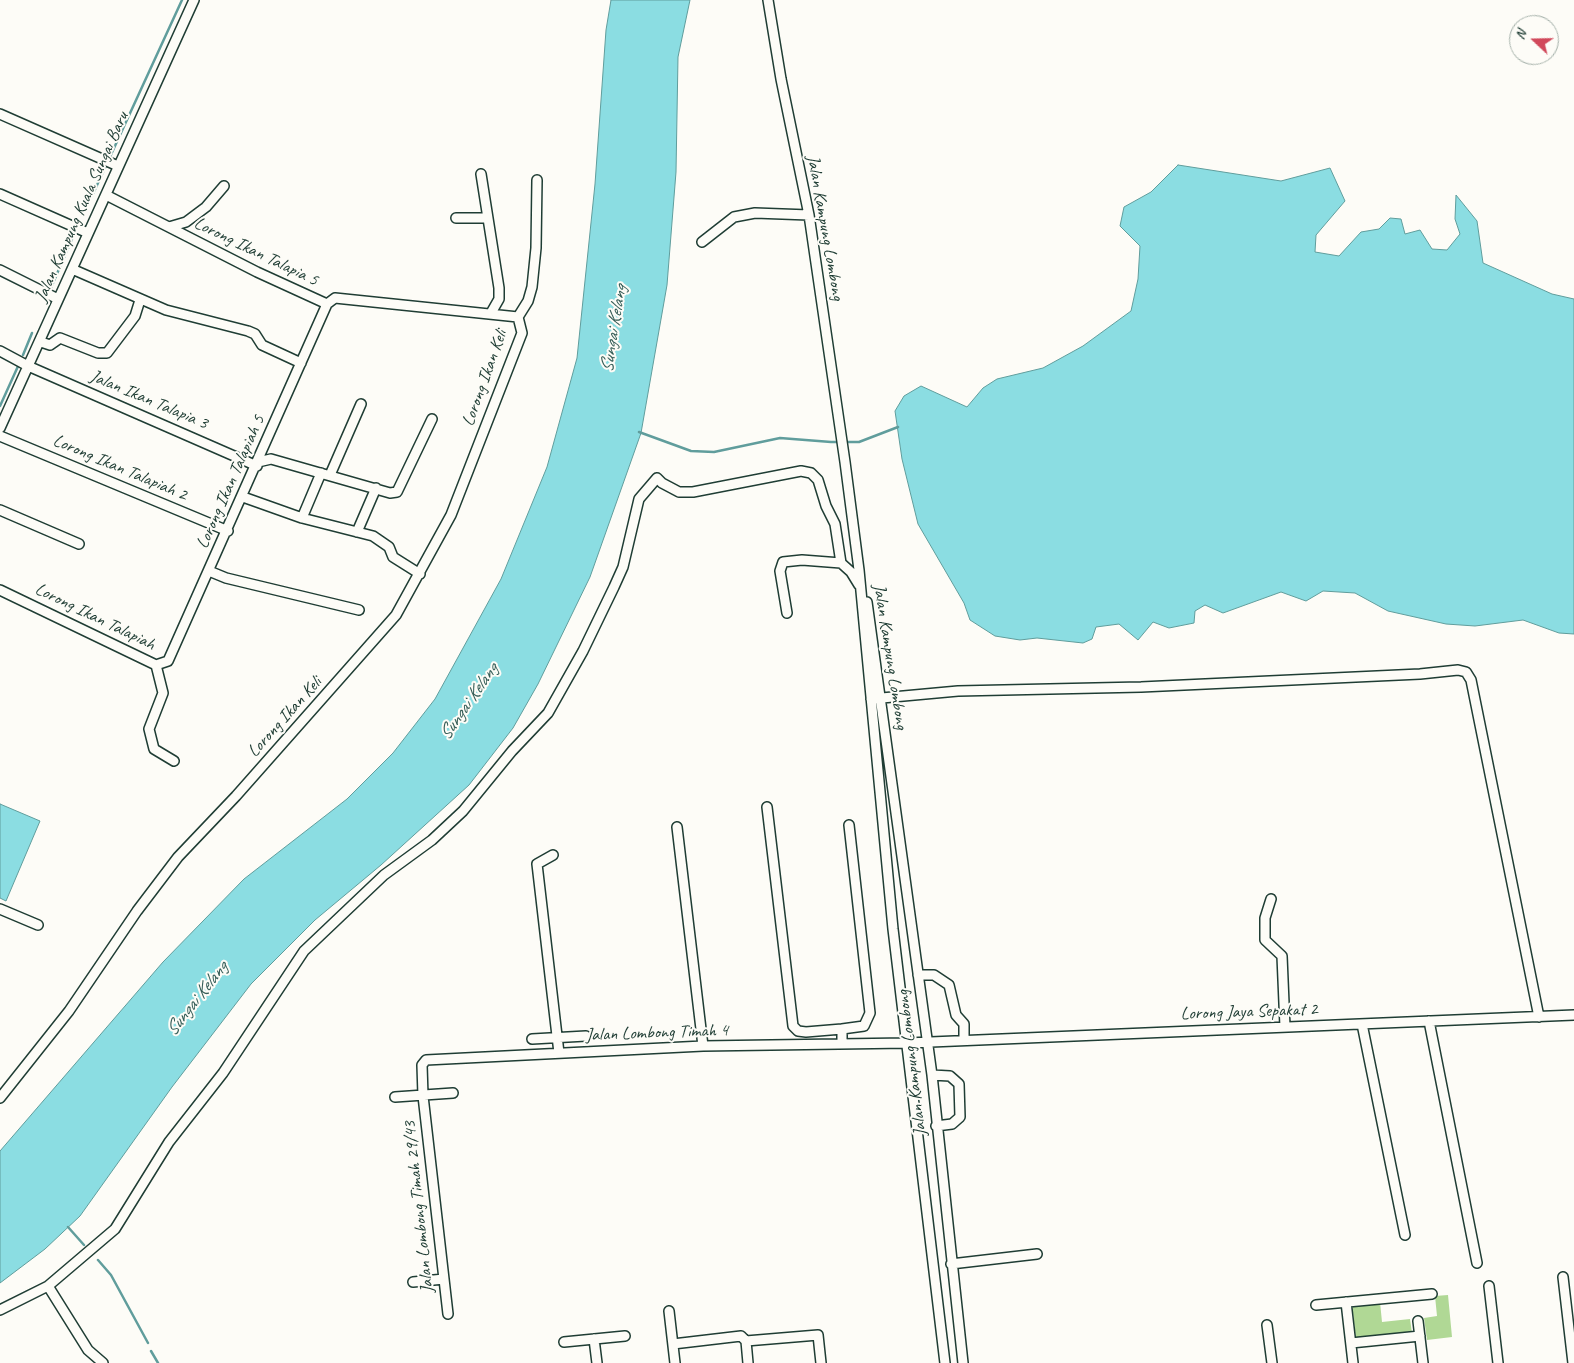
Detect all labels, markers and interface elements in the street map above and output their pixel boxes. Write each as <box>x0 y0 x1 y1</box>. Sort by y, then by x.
north arrow <box>1509 15 1559 65</box>
text: N <box>1511 28 1530 42</box>
street label: Jalan Kampung Kuala Sungai Baru <box>30 109 134 305</box>
street label: Jalan Kampung Lombong <box>802 154 848 302</box>
street label: Lorong Ikan Talapia 5 <box>190 213 322 291</box>
water label: Sungai Kelang <box>596 284 632 374</box>
street label: Lorong Ikan Keli <box>458 327 512 429</box>
street label: Jalan Ikan Talapia 3 <box>87 366 211 434</box>
street label: Lorong Ikan Talapiah 5 <box>192 412 270 552</box>
street label: Lorong Ikan Talapiah 2 <box>50 430 190 506</box>
street label: Lorong Ikan Talapiah <box>31 579 159 655</box>
street label: Jalan Kampung Lombong <box>868 583 912 731</box>
water label: Sungai Kelang <box>434 659 504 745</box>
street label: Lorong Ikan Keli <box>243 672 327 762</box>
water label: Sungai Kelang <box>161 957 233 1041</box>
street label: Jalan Kampung Lombong <box>892 989 932 1137</box>
street label: Lorong Jaya Sepakat 2 <box>1180 999 1318 1025</box>
street label: Jalan Lombong Timah 4 <box>585 1020 729 1046</box>
street label: Jalan Lombong Timah 29/43 <box>399 1120 439 1294</box>

